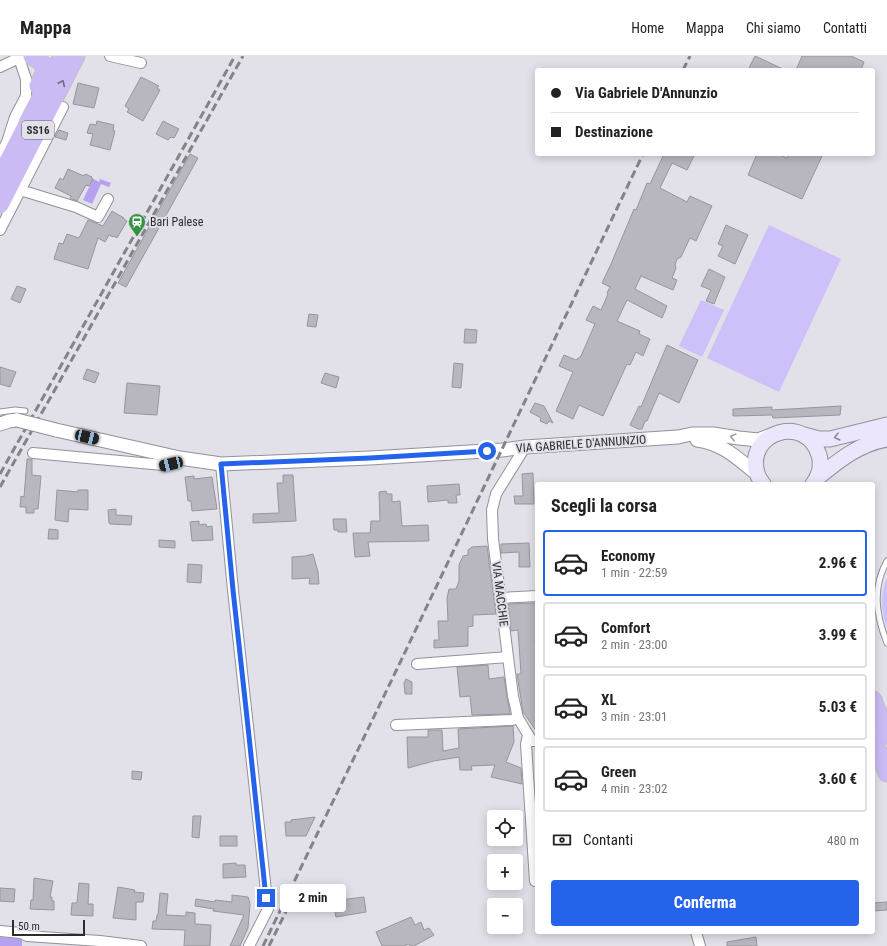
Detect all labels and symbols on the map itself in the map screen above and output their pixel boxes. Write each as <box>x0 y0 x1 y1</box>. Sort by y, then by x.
one-way arrow <box>57 80 65 87</box>
road number: SS16 <box>22 121 54 139</box>
station icon: Bari Palese <box>127 212 147 237</box>
place label: Bari Palese <box>150 215 204 229</box>
car <box>74 428 100 446</box>
street label: VIA GABRIELE D'ANNUNZIO <box>515 432 647 456</box>
one-way arrow <box>834 432 841 440</box>
one-way arrow <box>730 434 736 442</box>
route start <box>478 442 496 460</box>
car <box>158 455 184 473</box>
street label: VIA MACCHIE <box>489 561 511 627</box>
callout: 2 min <box>280 884 346 912</box>
route end <box>257 889 275 907</box>
scale bar <box>12 918 85 937</box>

